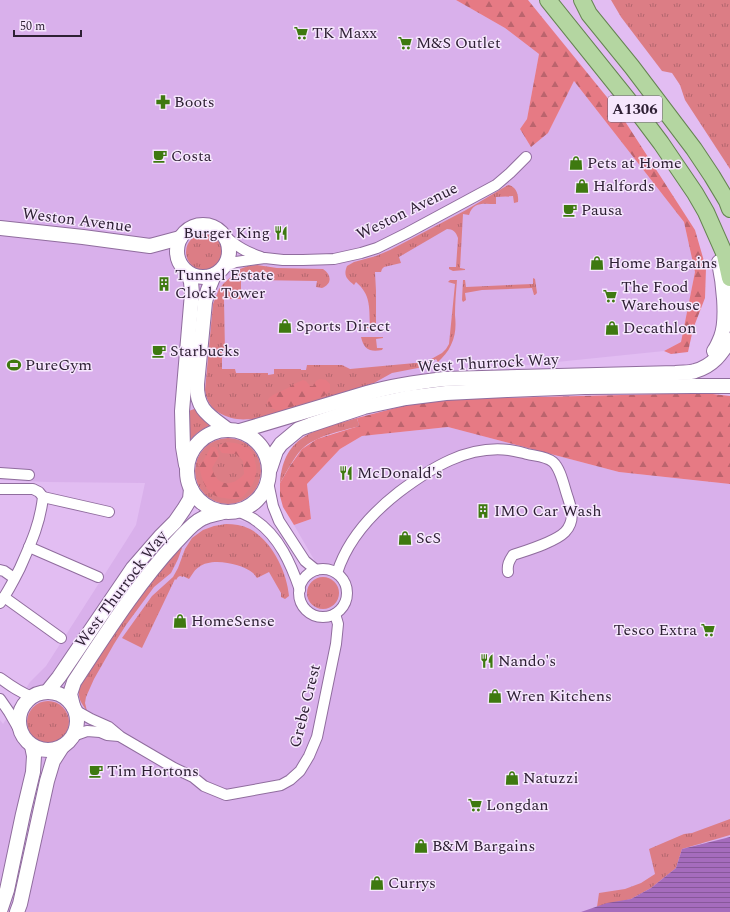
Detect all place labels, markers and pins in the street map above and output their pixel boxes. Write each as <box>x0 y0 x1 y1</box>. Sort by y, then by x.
place label: TK Maxx <box>312 21 377 45</box>
supermarket icon: TK Maxx <box>293 25 309 41</box>
place label: M&S Outlet <box>416 31 501 55</box>
supermarket icon: M&S Outlet <box>397 35 413 51</box>
place label: Boots <box>174 90 215 114</box>
pharmacy icon: Boots <box>155 94 171 110</box>
place label: Costa <box>171 144 212 168</box>
cafe icon: Costa <box>152 148 168 164</box>
place label: Pets at Home <box>587 151 682 175</box>
shop icon: Pets at Home <box>568 155 584 171</box>
place label: Halfords <box>593 174 655 198</box>
shop icon: Halfords <box>574 178 590 194</box>
place label: Pausa <box>581 198 623 222</box>
cafe icon: Pausa <box>562 202 578 218</box>
place label: Burger King <box>183 221 270 245</box>
restaurant icon: Burger King <box>273 225 289 241</box>
place label: Home Bargains <box>608 251 717 275</box>
shop icon: Home Bargains <box>589 255 605 271</box>
place label: Tunnel Estate Clock Tower <box>175 263 274 305</box>
place label: The Food Warehouse <box>621 275 700 317</box>
building icon: Tunnel Estate Clock Tower <box>156 276 172 292</box>
supermarket icon: The Food Warehouse <box>602 288 618 304</box>
place label: Sports Direct <box>296 314 390 338</box>
place label: Decathlon <box>623 316 696 340</box>
shop icon: Sports Direct <box>277 318 293 334</box>
shop icon: Decathlon <box>604 320 620 336</box>
place label: Starbucks <box>170 339 240 363</box>
cafe icon: Starbucks <box>151 343 167 359</box>
place label: PureGym <box>25 353 92 377</box>
sports icon: PureGym <box>6 357 22 373</box>
place label: McDonald's <box>357 461 443 485</box>
restaurant icon: McDonald's <box>338 465 354 481</box>
place label: IMO Car Wash <box>494 499 602 523</box>
building icon: IMO Car Wash <box>475 503 491 519</box>
place label: ScS <box>416 526 441 550</box>
shop icon: ScS <box>397 530 413 546</box>
place label: HomeSense <box>191 609 275 633</box>
shop icon: HomeSense <box>172 613 188 629</box>
place label: Tesco Extra <box>614 618 697 642</box>
supermarket icon: Tesco Extra <box>700 622 716 638</box>
place label: Nando's <box>498 649 556 673</box>
restaurant icon: Nando's <box>479 653 495 669</box>
place label: Wren Kitchens <box>506 684 612 708</box>
shop icon: Wren Kitchens <box>487 688 503 704</box>
place label: Tim Hortons <box>107 759 199 783</box>
cafe icon: Tim Hortons <box>88 763 104 779</box>
place label: Natuzzi <box>523 766 579 790</box>
shop icon: Natuzzi <box>504 770 520 786</box>
place label: Longdan <box>486 793 549 817</box>
supermarket icon: Longdan <box>467 797 483 813</box>
place label: B&M Bargains <box>432 834 535 858</box>
shop icon: B&M Bargains <box>413 838 429 854</box>
place label: Currys <box>388 871 436 895</box>
shop icon: Currys <box>369 875 385 891</box>

